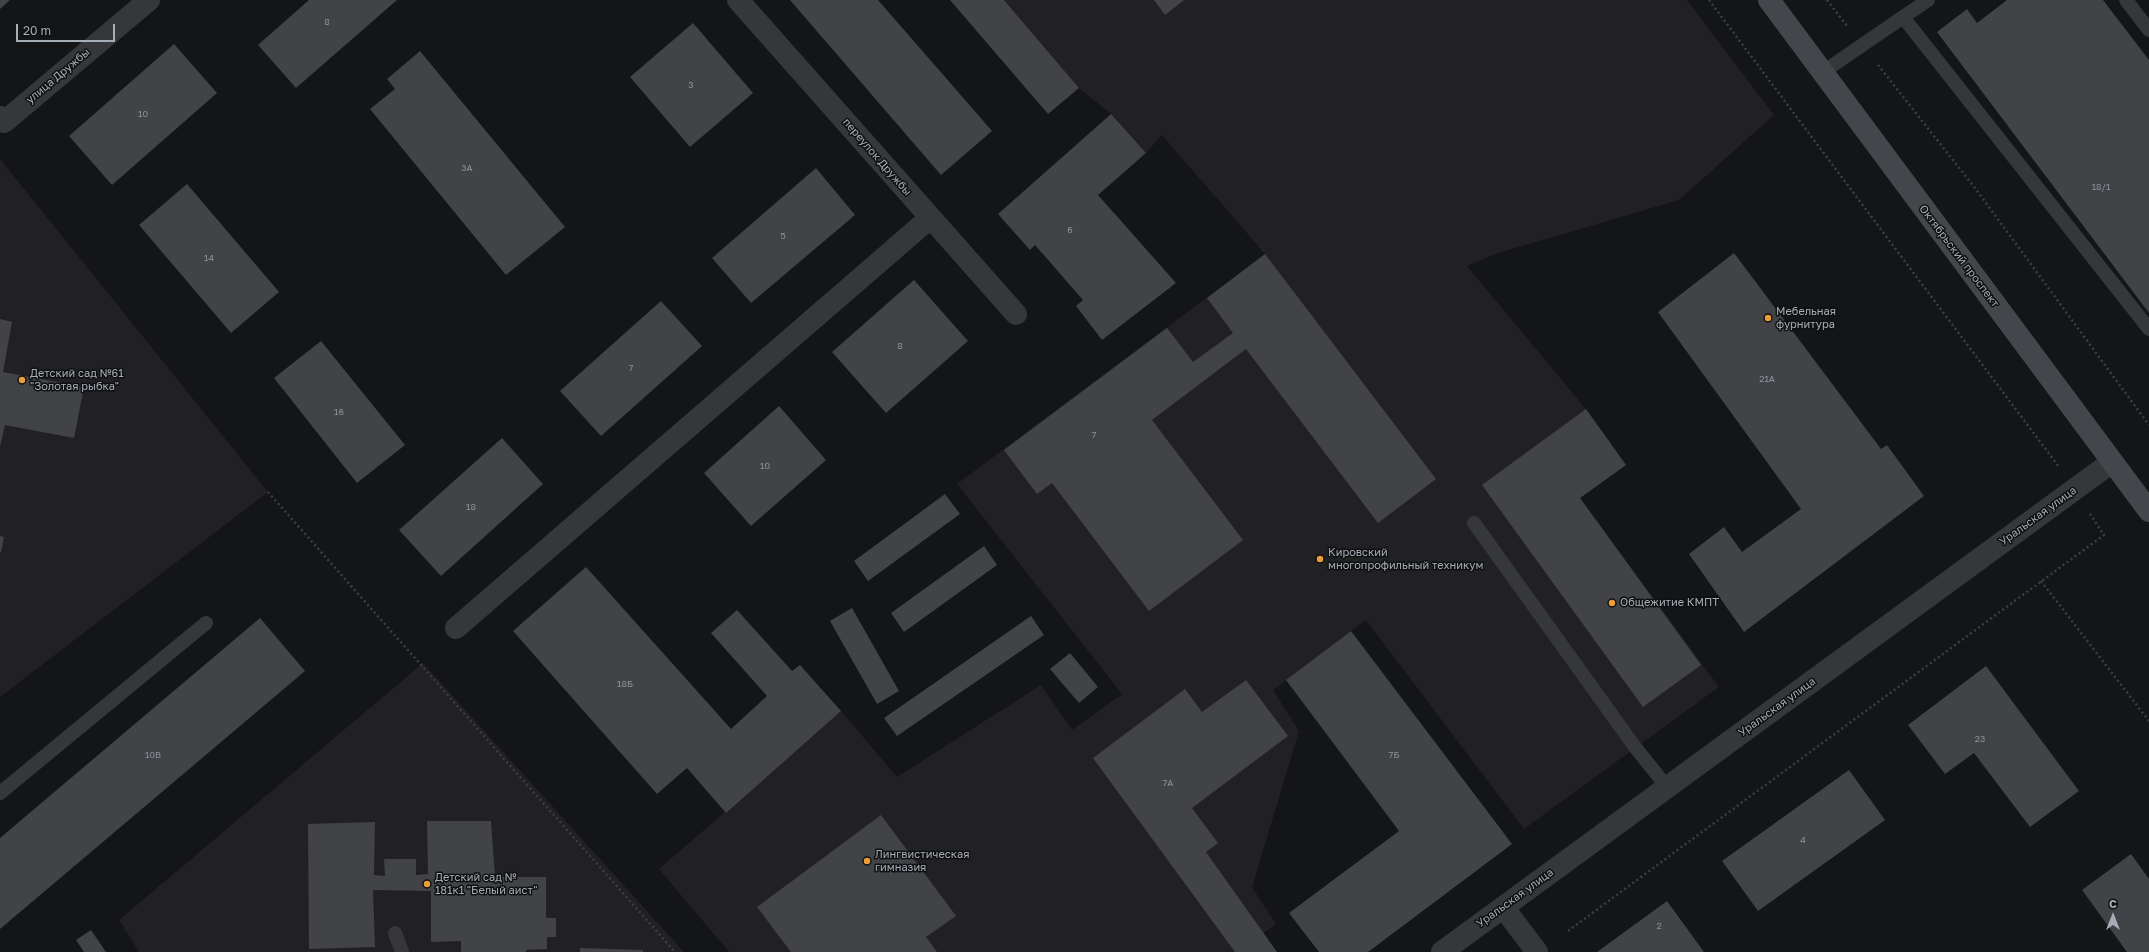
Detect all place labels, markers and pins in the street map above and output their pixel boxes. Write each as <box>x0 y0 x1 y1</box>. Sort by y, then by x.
place label: Мебельная фурнитура <box>1776 305 1836 331</box>
marker: Мебельная фурнитура <box>1763 313 1773 323</box>
place label: Детский сад №61 "Золотая рыбка" <box>30 367 124 393</box>
marker: Детский сад №61 "Золотая рыбка" <box>17 375 27 385</box>
place label: Кировский многопрофильный техникум <box>1328 546 1483 572</box>
marker: Кировский многопрофильный техникум <box>1315 554 1325 564</box>
place label: Общежитие КМПТ <box>1620 596 1719 610</box>
marker: Общежитие КМПТ <box>1607 598 1617 608</box>
place label: Лингвистическая гимназия <box>875 848 970 874</box>
marker: Лингвистическая гимназия <box>862 856 872 866</box>
place label: Детский сад № 181к1 "Белый аист" <box>435 871 538 897</box>
marker: Детский сад № 181к1 "Белый аист" <box>422 879 432 889</box>

